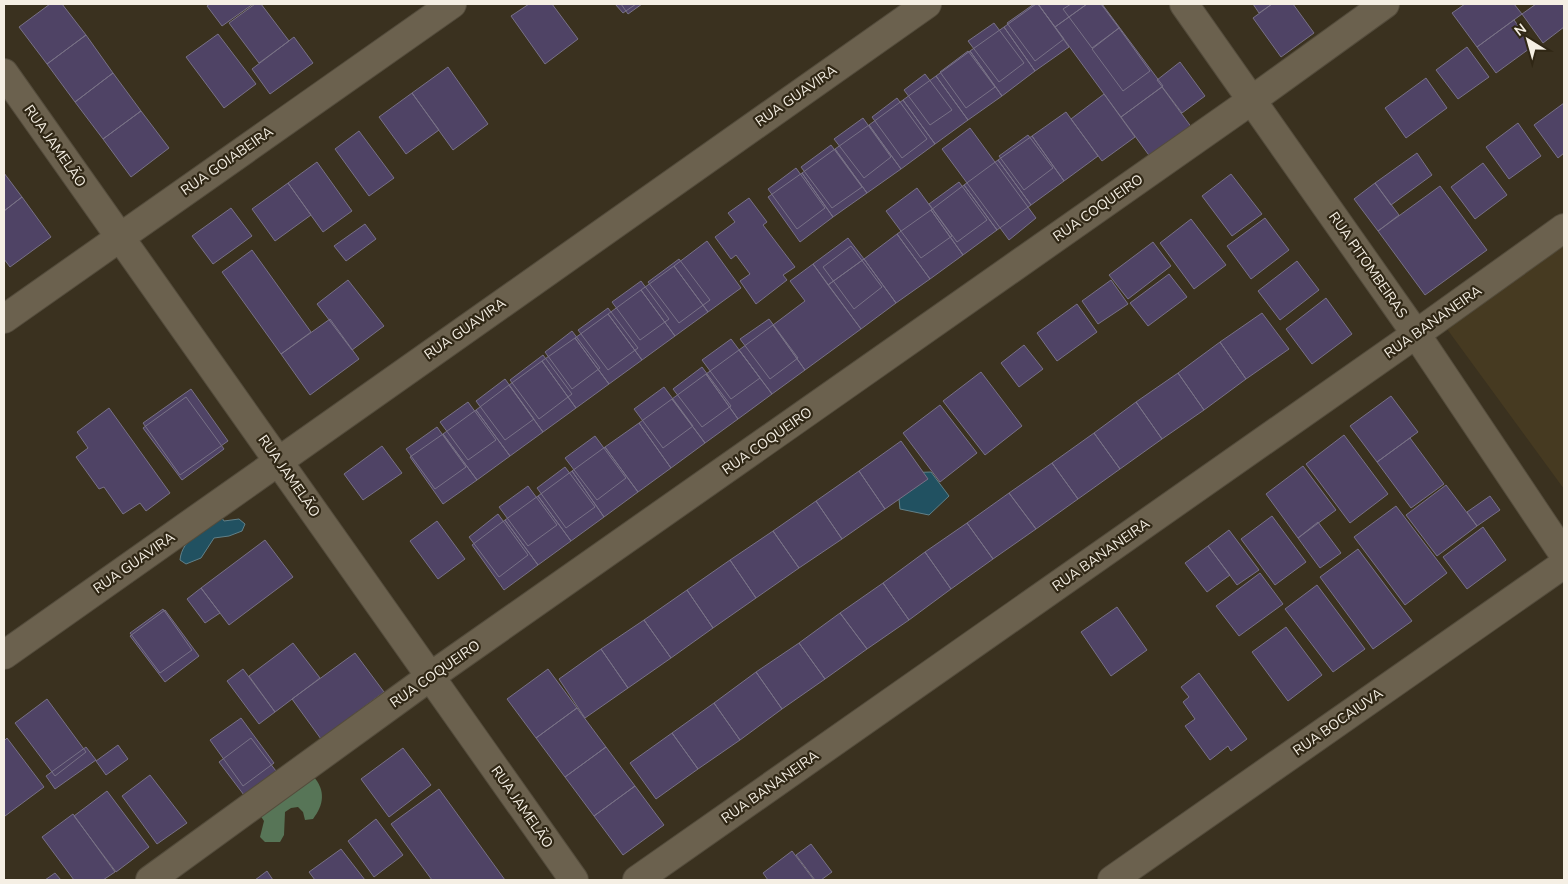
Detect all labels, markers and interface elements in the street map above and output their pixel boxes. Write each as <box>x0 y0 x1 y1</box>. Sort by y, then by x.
north arrow <box>1503 15 1553 65</box>
text: N <box>1511 19 1530 41</box>
street label: RUA GUAVIRA <box>751 61 841 131</box>
street label: RUA JAMELÃO <box>20 101 90 191</box>
street label: RUA GOIABEIRA <box>177 122 277 200</box>
street label: RUA COQUEIRO <box>1049 170 1147 246</box>
street label: RUA PITOMBEIRAS <box>1324 208 1412 322</box>
street label: RUA BANANEIRA <box>1380 281 1486 363</box>
street label: RUA GUAVIRA <box>420 294 510 364</box>
street label: RUA COQUEIRO <box>718 403 816 479</box>
street label: RUA JAMELÃO <box>254 431 324 521</box>
street label: RUA BANANEIRA <box>1048 514 1154 596</box>
street label: RUA GUAVIRA <box>89 528 179 598</box>
street label: RUA COQUEIRO <box>386 636 484 712</box>
street label: RUA BOCAIUVA <box>1289 684 1387 760</box>
street label: RUA BANANEIRA <box>717 746 823 828</box>
street label: RUA JAMELÃO <box>487 762 557 852</box>

